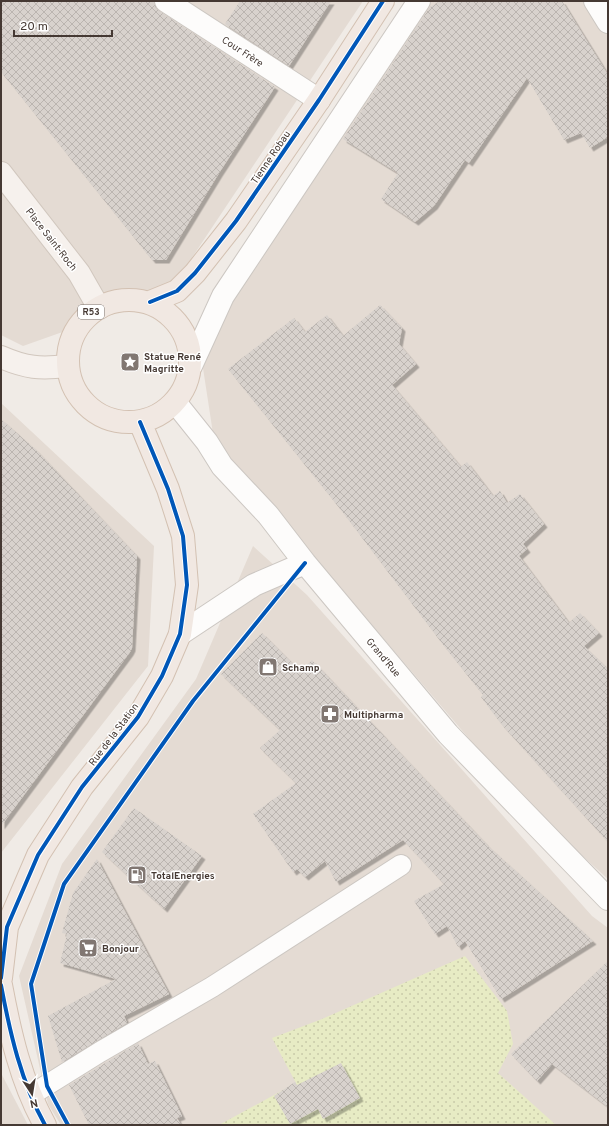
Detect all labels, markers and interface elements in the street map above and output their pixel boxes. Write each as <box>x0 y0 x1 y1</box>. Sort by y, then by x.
scale bar <box>14 12 112 38</box>
text: 20 m <box>20 19 48 35</box>
street label: Cour Frère <box>219 34 266 71</box>
street label: Tienne Robau <box>249 129 294 187</box>
street label: Place Saint-Roch <box>22 206 79 274</box>
road number: R53 <box>78 305 104 319</box>
place icon: Statue René Magritte <box>119 351 141 373</box>
place label: Statue René Magritte <box>144 351 201 376</box>
street label: Grand'Rue <box>363 636 403 680</box>
shop icon: Schamp <box>257 656 279 678</box>
place label: Schamp <box>282 662 320 675</box>
street label: Rue de la Station <box>86 701 142 769</box>
pharmacy icon: Multipharma <box>319 703 341 725</box>
place label: Multipharma <box>344 709 403 722</box>
fuel station icon: TotalEnergies <box>126 864 148 886</box>
place label: TotalEnergies <box>151 870 215 883</box>
supermarket icon: Bonjour <box>77 937 99 959</box>
place label: Bonjour <box>102 943 140 956</box>
north arrow <box>12 1074 52 1114</box>
text: N <box>29 1095 39 1110</box>

